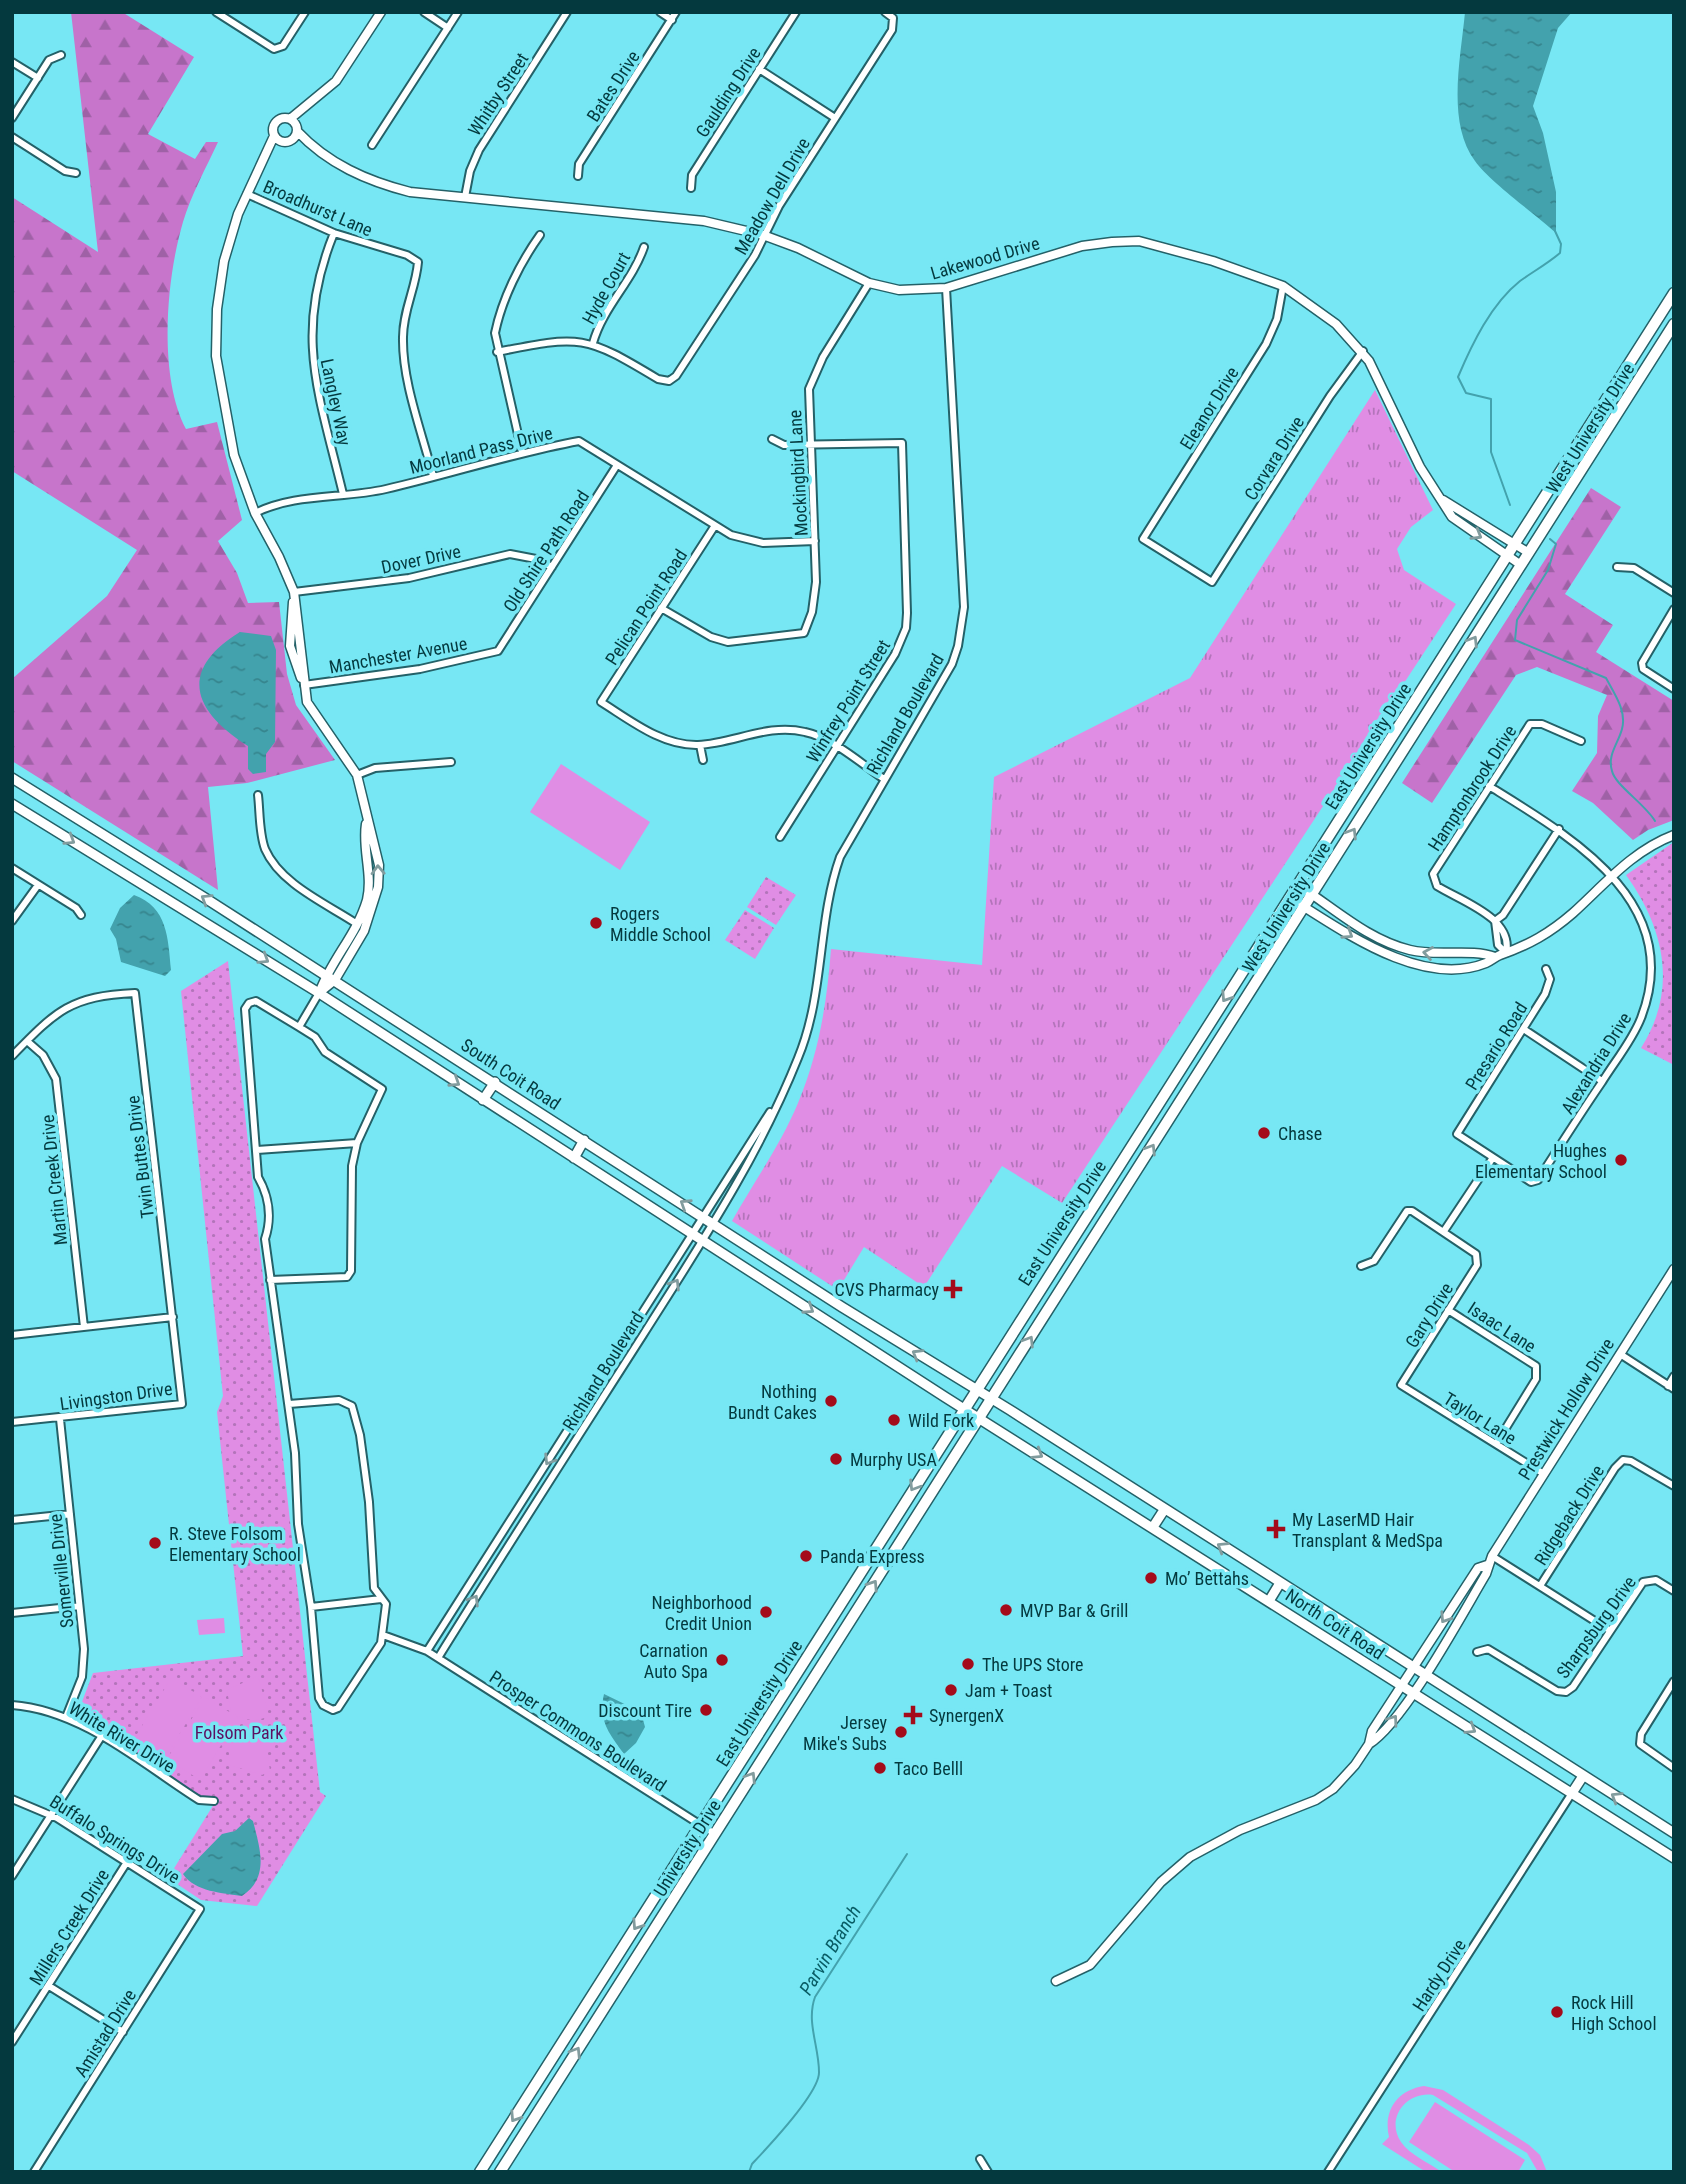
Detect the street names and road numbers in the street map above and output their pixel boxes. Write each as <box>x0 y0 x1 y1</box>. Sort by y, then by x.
street label: Gaulding Drive <box>691 43 765 141</box>
street label: Bates Drive <box>582 47 644 125</box>
street label: Whitby Street <box>463 49 533 139</box>
street label: Meadow Dell Drive <box>730 134 814 258</box>
street label: Broadhurst Lane <box>260 176 376 240</box>
street label: Lakewood Drive <box>928 232 1042 284</box>
street label: Hyde Court <box>578 248 634 328</box>
street label: Langley Way <box>317 357 356 448</box>
street label: West University Drive <box>1542 359 1638 497</box>
street label: Eleanor Drive <box>1175 363 1243 453</box>
street label: Mockingbird Lane <box>784 409 812 537</box>
street label: Corvara Drive <box>1240 412 1308 504</box>
street label: Moorland Pass Drive <box>407 422 555 478</box>
street label: Old Shire Path Road <box>499 486 593 616</box>
street label: Dover Drive <box>379 540 463 578</box>
street label: Pelican Point Road <box>601 545 691 669</box>
street label: Manchester Avenue <box>327 633 469 677</box>
street label: Winfrey Point Street <box>802 636 894 766</box>
street label: Richland Boulevard <box>862 650 948 778</box>
street label: East University Drive <box>1321 679 1415 813</box>
street label: Hamptonbrook Drive <box>1424 721 1520 855</box>
street label: West University Drive <box>1238 838 1334 976</box>
street label: Presario Road <box>1461 998 1531 1094</box>
street label: Alexandria Drive <box>1557 1009 1635 1117</box>
street label: South Coit Road <box>457 1034 565 1114</box>
street label: Twin Buttes Drive <box>122 1094 158 1220</box>
street label: Martin Creek Drive <box>37 1114 71 1246</box>
street label: East University Drive <box>1014 1157 1110 1289</box>
street label: Gary Drive <box>1401 1279 1457 1351</box>
street label: Isaac Lane <box>1464 1297 1540 1357</box>
street label: Richland Boulevard <box>558 1308 648 1434</box>
street label: Prestwick Hollow Drive <box>1514 1334 1618 1484</box>
street label: Livingston Drive <box>58 1378 174 1414</box>
street label: Taylor Lane <box>1440 1388 1520 1448</box>
street label: Ridgeback Drive <box>1530 1461 1608 1569</box>
street label: Somerville Drive <box>45 1513 77 1629</box>
street label: Sharpsburg Drive <box>1552 1572 1640 1682</box>
street label: North Coit Road <box>1282 1584 1388 1664</box>
street label: East University Drive <box>712 1636 806 1770</box>
street label: Prosper Commons Boulevard <box>486 1666 670 1796</box>
street label: White River Drive <box>65 1697 179 1777</box>
street label: Buffalo Springs Drive <box>46 1790 184 1888</box>
street label: University Drive <box>649 1796 725 1900</box>
street label: Millers Creek Drive <box>25 1865 113 1989</box>
street label: Hardy Drive <box>1408 1935 1470 2015</box>
street label: Amistad Drive <box>70 1985 140 2081</box>

